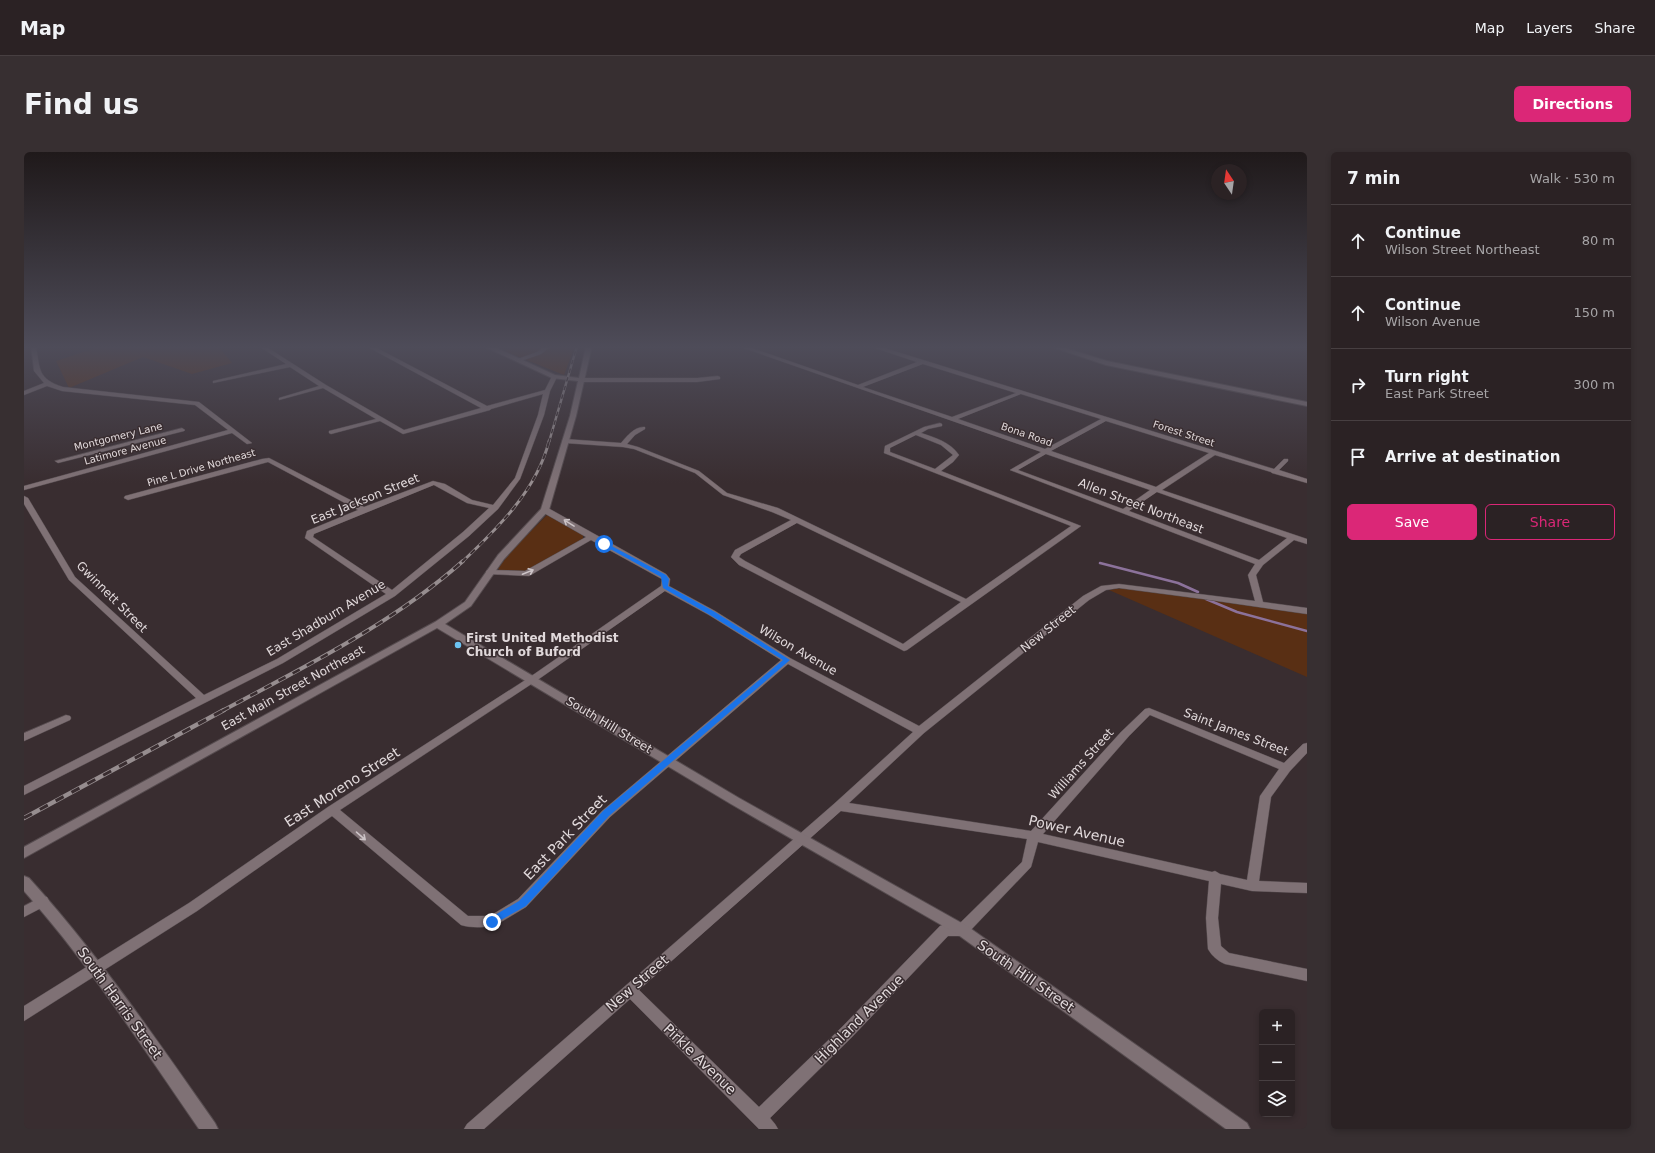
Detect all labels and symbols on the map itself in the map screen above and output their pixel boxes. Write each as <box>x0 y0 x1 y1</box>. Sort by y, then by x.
north arrow <box>1211 164 1247 200</box>
street label: Forest Street <box>1152 418 1216 449</box>
street label: Montgomery Lane <box>73 420 163 453</box>
street label: Bona Road <box>1000 421 1054 448</box>
street label: Latimore Avenue <box>83 434 167 467</box>
street label: Pine L Drive Northeast <box>146 447 257 488</box>
street label: East Jackson Street <box>309 471 421 527</box>
street label: Allen Street Northeast <box>1076 476 1206 537</box>
one-way arrow <box>563 518 575 526</box>
route start <box>595 535 613 553</box>
street label: Gwinnett Street <box>74 559 151 636</box>
one-way arrow <box>522 568 534 575</box>
street label: East Shadburn Avenue <box>264 577 388 659</box>
street label: New Street <box>1018 602 1078 655</box>
street label: Wilson Avenue <box>756 622 840 678</box>
place label: First United Methodist Church of Buford <box>466 631 619 659</box>
marker: First United Methodist Church of Buford <box>453 640 463 650</box>
street label: East Main Street Northeast <box>219 643 367 733</box>
street label: South Hill Street <box>563 694 655 756</box>
street label: Saint James Street <box>1182 706 1291 759</box>
street label: Williams Street <box>1046 725 1117 802</box>
street label: East Moreno Street <box>282 744 403 830</box>
street label: East Park Street <box>520 791 610 883</box>
street label: Power Avenue <box>1027 812 1127 850</box>
one-way arrow <box>356 831 367 840</box>
route end <box>483 913 501 931</box>
street label: South Hill Street <box>975 937 1078 1016</box>
street label: South Harris Street <box>74 944 166 1062</box>
street label: New Street <box>602 951 672 1014</box>
street label: Highland Avenue <box>811 971 907 1067</box>
street label: Pirkle Avenue <box>660 1020 740 1098</box>

